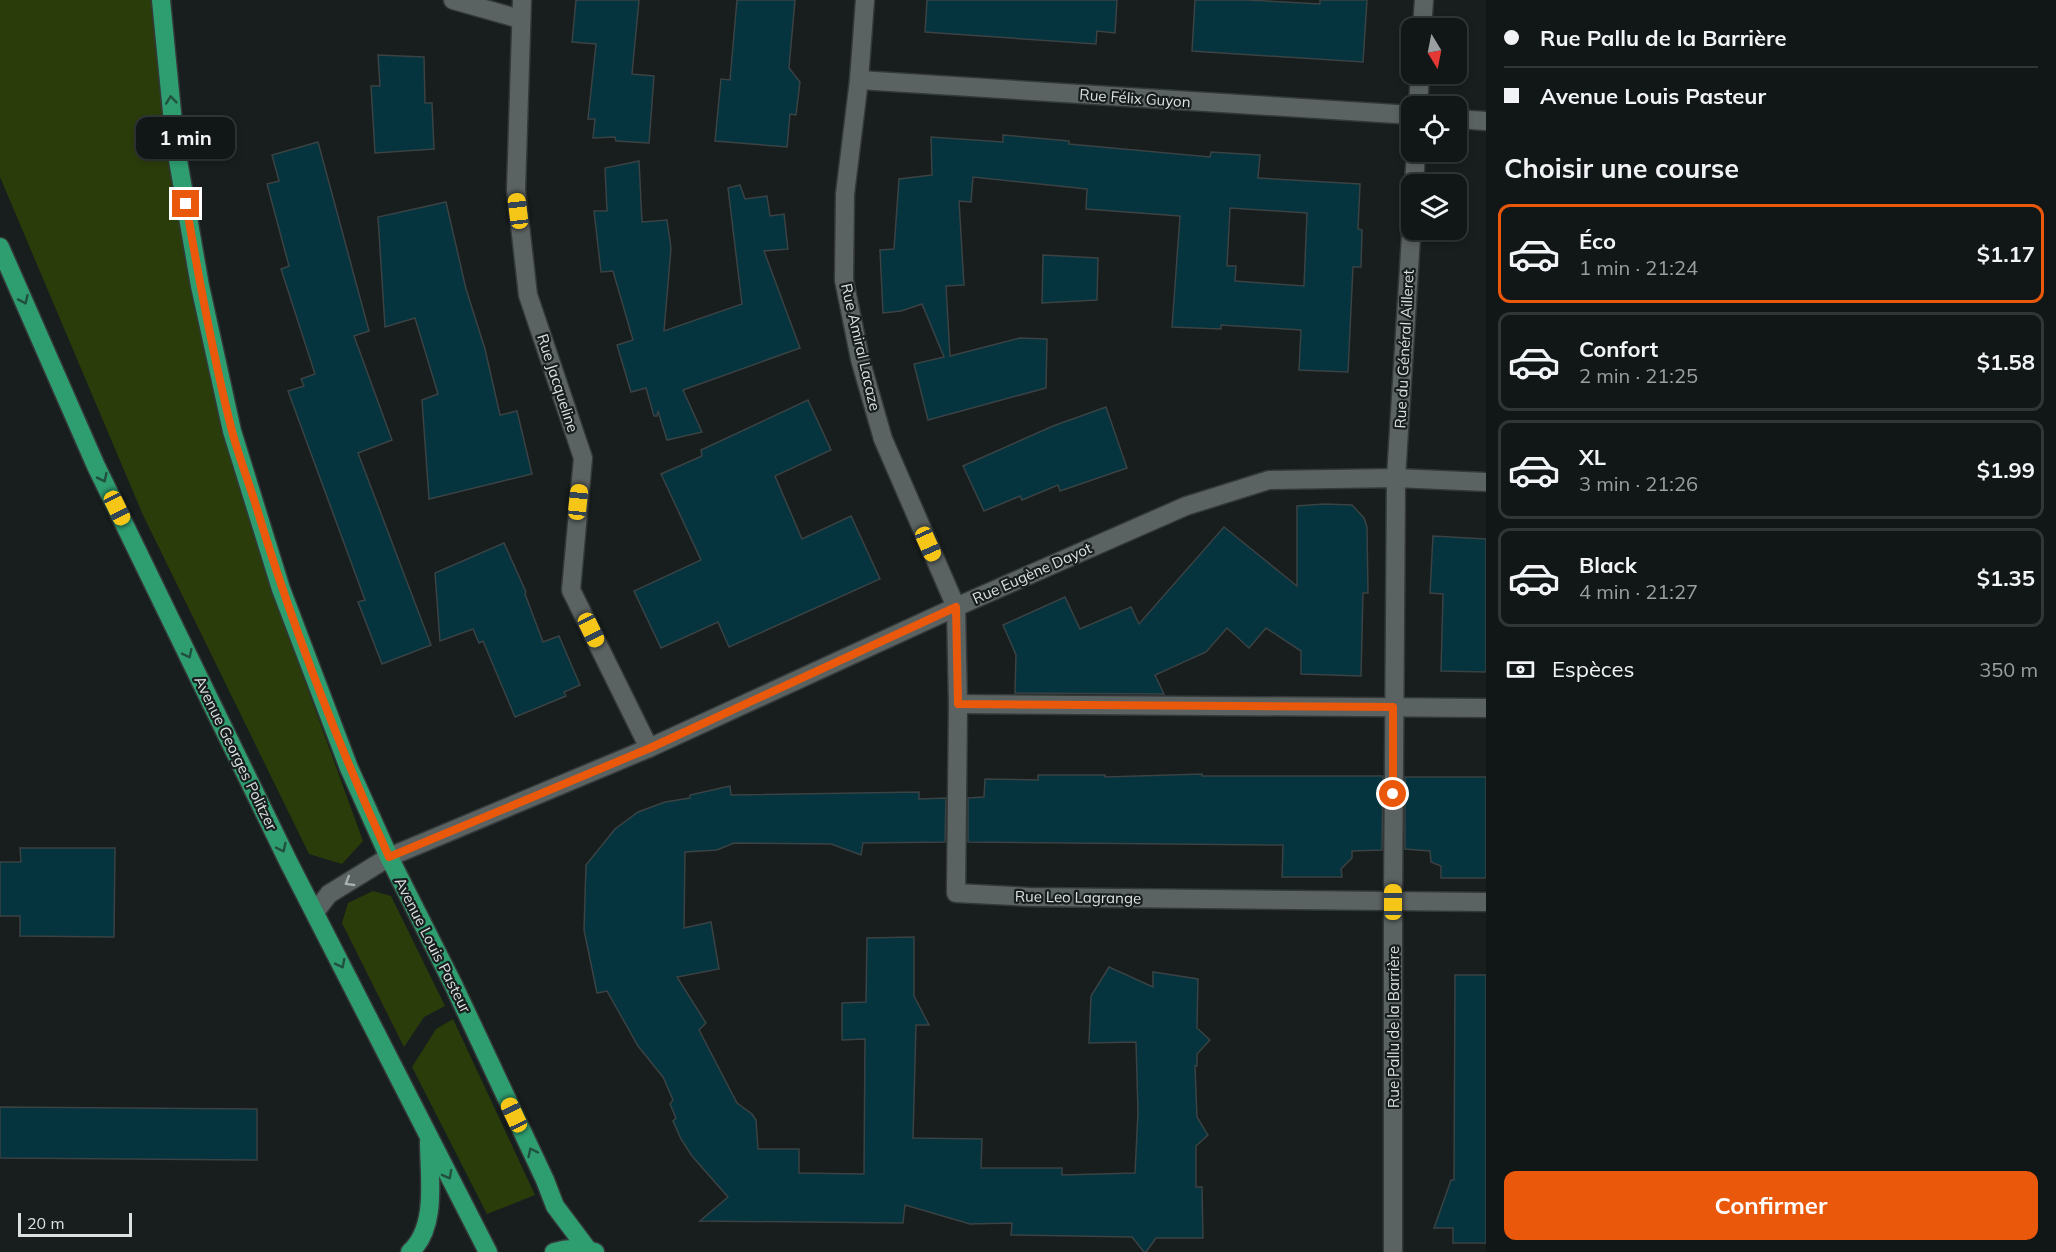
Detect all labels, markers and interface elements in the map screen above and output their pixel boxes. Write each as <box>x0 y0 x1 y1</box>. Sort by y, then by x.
north arrow <box>1401 18 1467 84</box>
map controls <box>1401 18 1467 240</box>
text: Rue Pallu de la Barrière <box>1540 24 1787 52</box>
text: Avenue Louis Pasteur <box>1540 82 1766 110</box>
street label: Rue Félix Guyon <box>1079 85 1191 111</box>
one-way arrow <box>165 96 178 105</box>
button: locate <box>1401 96 1467 162</box>
callout: 1 min <box>136 117 236 159</box>
text: 1 min <box>159 125 212 150</box>
text: Choisir une course <box>1504 151 1739 185</box>
button: layers <box>1401 174 1467 240</box>
route end <box>172 190 199 217</box>
car <box>507 192 529 230</box>
icon: car <box>1507 227 1561 281</box>
text: Éco <box>1579 227 1616 255</box>
text: $1.17 <box>1977 240 2035 268</box>
text: 1 min · 21:24 <box>1579 255 1698 280</box>
street label: Rue du Général Ailleret <box>1390 269 1418 429</box>
street label: Rue Amiral Lacaze <box>837 281 885 413</box>
one-way arrow <box>16 294 28 305</box>
street label: Rue Jacqueline <box>533 331 583 435</box>
icon: car <box>1507 335 1561 389</box>
text: Confort <box>1579 335 1658 363</box>
text: $1.58 <box>1977 348 2035 376</box>
text: 2 min · 21:25 <box>1579 363 1698 388</box>
icon: car <box>1507 443 1561 497</box>
text: XL <box>1579 443 1606 471</box>
text: $1.99 <box>1977 456 2035 484</box>
text: 3 min · 21:26 <box>1579 471 1698 496</box>
one-way arrow <box>95 472 107 483</box>
car <box>567 483 589 521</box>
car <box>101 488 133 528</box>
car <box>912 524 944 564</box>
street label: Rue Eugène Dayot <box>969 538 1095 608</box>
icon: car <box>1507 551 1561 605</box>
text: Black <box>1579 551 1637 579</box>
text: $1.35 <box>1977 564 2035 592</box>
text: 4 min · 21:27 <box>1579 579 1698 604</box>
car <box>575 610 607 650</box>
one-way arrow <box>180 647 192 658</box>
icon: cash <box>1504 653 1537 686</box>
text: Espèces <box>1552 655 1634 683</box>
text: 350 m <box>1979 657 2038 682</box>
street label: Avenue Georges Politzer <box>190 673 282 834</box>
route start <box>1379 780 1406 807</box>
one-way arrow <box>275 842 286 853</box>
one-way arrow <box>345 874 355 886</box>
street label: Avenue Louis Pasteur <box>391 874 476 1016</box>
car <box>1384 884 1402 920</box>
street label: Rue Leo Lagrange <box>1015 886 1141 908</box>
street label: Rue Pallu de la Barrière <box>1384 946 1403 1108</box>
one-way arrow <box>334 957 345 968</box>
car <box>498 1095 530 1135</box>
one-way arrow <box>527 1148 539 1159</box>
one-way arrow <box>441 1169 452 1180</box>
button: Confirmer <box>1504 1171 2038 1240</box>
scale bar <box>18 1210 132 1238</box>
text: 20 m <box>27 1213 64 1233</box>

